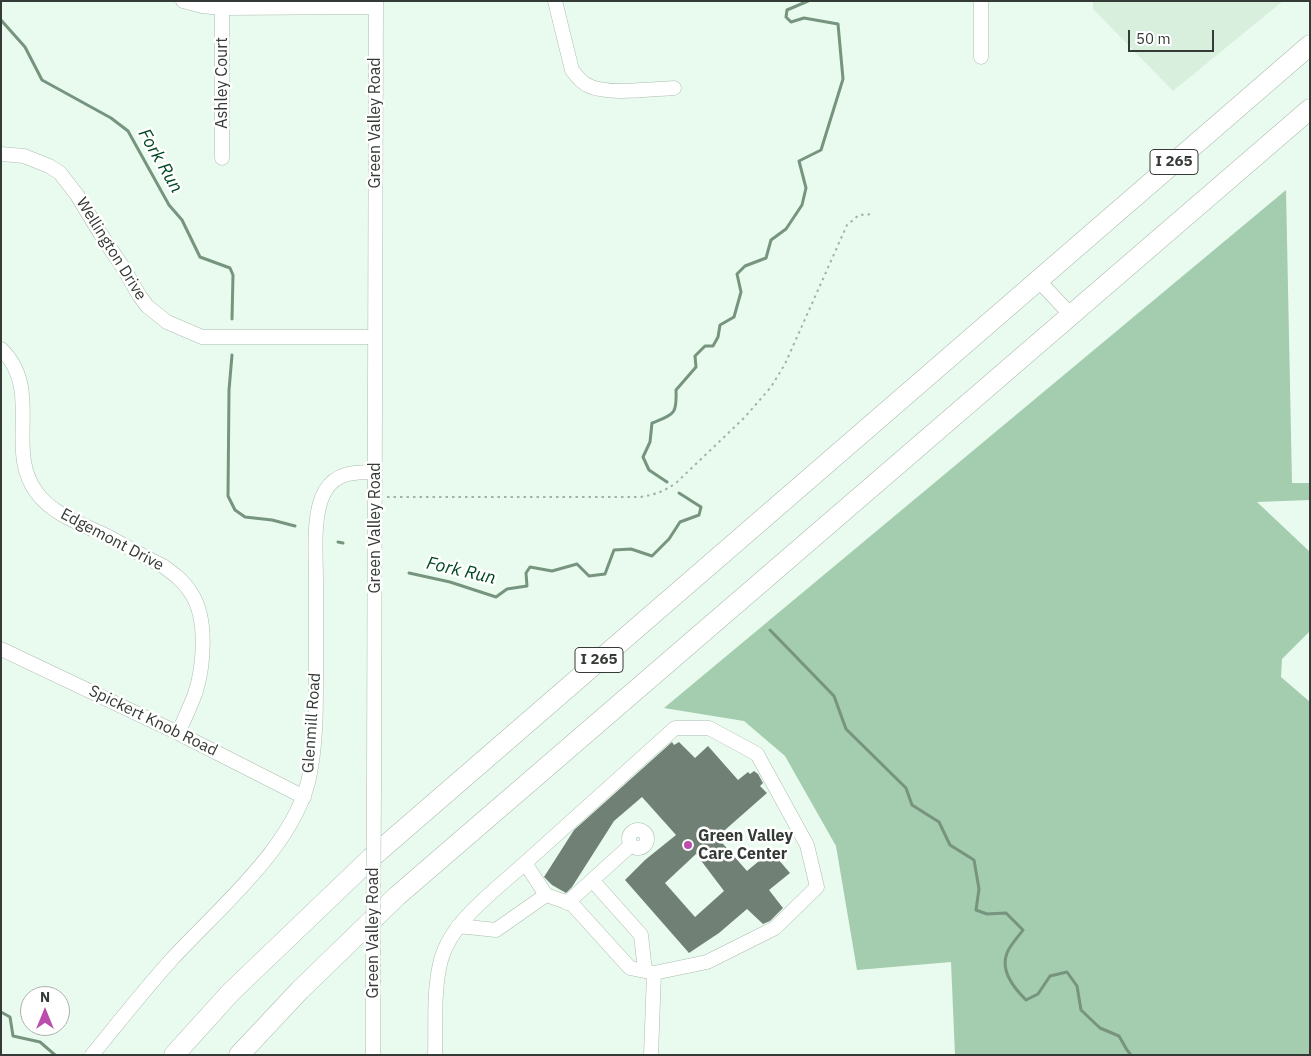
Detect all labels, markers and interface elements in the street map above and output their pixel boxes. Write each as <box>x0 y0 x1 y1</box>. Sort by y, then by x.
scale bar <box>1131 20 1217 52</box>
text: 50 m <box>1136 29 1171 48</box>
street label: Ashley Court <box>212 37 232 129</box>
street label: Green Valley Road <box>365 57 385 189</box>
water label: Fork Run <box>133 125 187 197</box>
road number: I 265 <box>1150 150 1198 174</box>
street label: Wellington Drive <box>72 194 150 304</box>
street label: Green Valley Road <box>365 462 385 594</box>
street label: Edgemont Drive <box>57 505 167 575</box>
water label: Fork Run <box>424 553 498 589</box>
road number: I 265 <box>575 648 623 672</box>
street label: Glenmill Road <box>299 672 325 774</box>
street label: Spickert Knob Road <box>86 682 220 760</box>
place label: Green Valley Care Center <box>698 826 793 864</box>
marker: Green Valley Care Center <box>682 839 694 851</box>
street label: Green Valley Road <box>363 867 383 999</box>
north arrow <box>20 986 70 1036</box>
text: N <box>40 988 50 1006</box>

